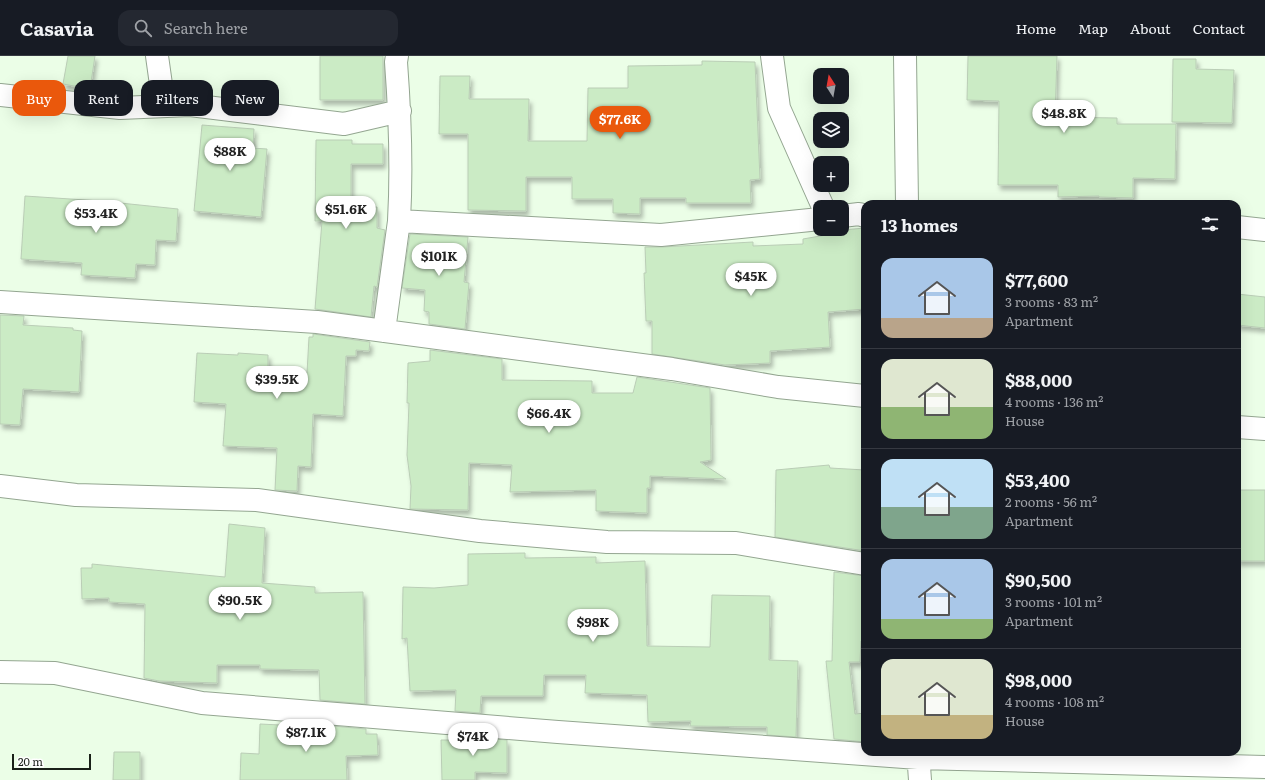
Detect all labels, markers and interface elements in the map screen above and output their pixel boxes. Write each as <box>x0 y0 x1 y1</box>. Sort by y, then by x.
search box <box>118 10 398 46</box>
text: Casavia <box>20 14 94 42</box>
text: Search here <box>164 16 248 39</box>
icon: search <box>132 17 154 39</box>
text: Home <box>1016 18 1056 38</box>
text: Map <box>1078 18 1108 38</box>
text: About <box>1130 18 1171 38</box>
text: Contact <box>1193 18 1245 38</box>
north arrow <box>813 68 849 104</box>
map controls <box>813 68 849 236</box>
chip: Buy <box>12 80 66 116</box>
chip: Rent <box>74 80 133 116</box>
chip: Filters <box>141 80 213 116</box>
chip: New <box>221 80 279 116</box>
pin: $48.8K <box>1031 100 1097 134</box>
text: $48.8K <box>1041 103 1087 122</box>
pin: $77.6K <box>587 106 653 140</box>
text: $77.6K <box>599 109 641 128</box>
button: layers <box>813 112 849 148</box>
pin: $88K <box>206 138 254 172</box>
text: $88K <box>213 141 247 160</box>
button: + <box>813 156 849 192</box>
pin: $51.6K <box>313 196 379 230</box>
text: $51.6K <box>325 199 367 218</box>
pin: $53.4K <box>63 200 129 234</box>
button: − <box>813 200 849 236</box>
text: $53.4K <box>74 203 118 222</box>
text: 13 homes <box>881 212 958 237</box>
icon: filters <box>1199 213 1221 235</box>
pin: $101K <box>411 243 467 277</box>
text: $101K <box>421 246 457 265</box>
pin: $45K <box>727 263 775 297</box>
text: $45K <box>735 266 767 285</box>
text: $77,600 <box>1005 267 1068 292</box>
icon: home <box>913 274 961 322</box>
text: 3 rooms · 83 m² <box>1005 292 1098 311</box>
text: Apartment <box>1005 311 1073 330</box>
pin: $39.5K <box>244 366 310 400</box>
text: $88,000 <box>1005 367 1072 392</box>
text: $39.5K <box>255 369 299 388</box>
icon: home <box>913 375 961 423</box>
text: 4 rooms · 136 m² <box>1005 392 1103 411</box>
pin: $66.4K <box>516 400 582 434</box>
text: $66.4K <box>527 403 571 422</box>
text: House <box>1005 411 1044 430</box>
text: $53,400 <box>1005 467 1070 492</box>
icon: home <box>913 475 961 523</box>
text: 2 rooms · 56 m² <box>1005 492 1097 511</box>
text: Apartment <box>1005 511 1073 530</box>
text: $90,500 <box>1005 567 1071 592</box>
icon: home <box>913 575 961 623</box>
pin: $90.5K <box>207 587 273 621</box>
text: $90.5K <box>218 590 262 609</box>
text: 3 rooms · 101 m² <box>1005 592 1102 611</box>
pin: $98K <box>569 609 617 643</box>
text: Apartment <box>1005 611 1073 630</box>
text: $98K <box>576 612 610 631</box>
text: $98,000 <box>1005 667 1072 692</box>
icon: home <box>913 675 961 723</box>
text: 4 rooms · 108 m² <box>1005 692 1104 711</box>
text: House <box>1005 711 1044 730</box>
pin: $87.1K <box>273 719 339 753</box>
text: $87.1K <box>286 722 326 741</box>
pin: $74K <box>449 723 497 757</box>
text: $74K <box>457 726 489 745</box>
scale bar <box>12 752 91 771</box>
text: 20 m <box>18 753 43 769</box>

